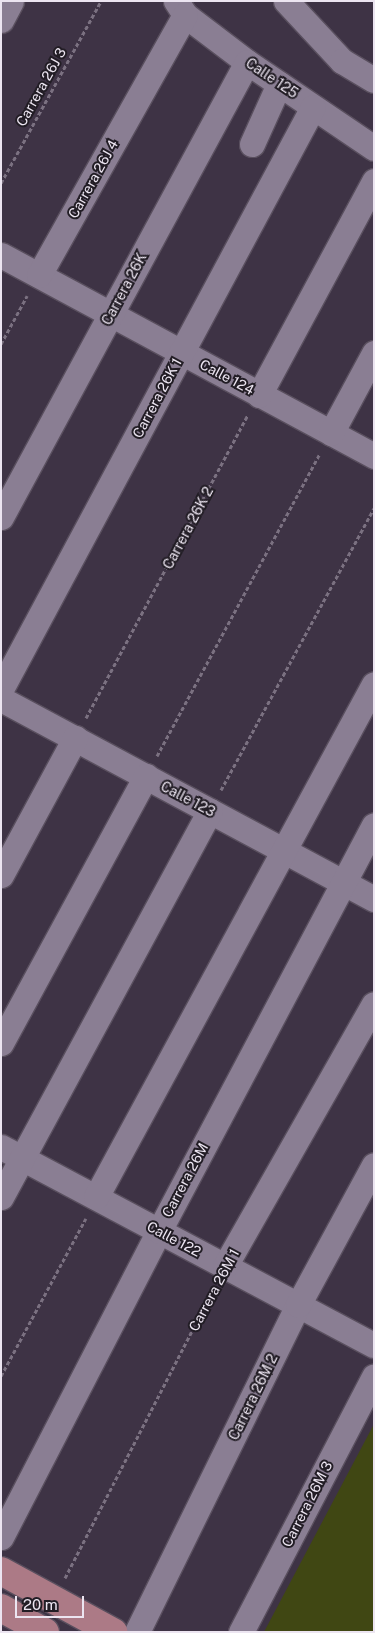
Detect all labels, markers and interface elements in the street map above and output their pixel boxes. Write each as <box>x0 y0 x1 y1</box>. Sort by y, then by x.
street label: Carrera 26J 3 <box>13 45 69 129</box>
street label: Calle 125 <box>243 54 301 102</box>
street label: Carrera 26J 4 <box>65 137 121 221</box>
street label: Carrera 26K <box>98 250 150 328</box>
street label: Carrera 26K 1 <box>129 355 185 441</box>
street label: Calle 124 <box>197 356 257 398</box>
street label: Carrera 26K 2 <box>159 484 217 572</box>
street label: Calle 123 <box>158 778 218 820</box>
street label: Carrera 26M <box>158 1140 212 1220</box>
street label: Calle 122 <box>144 1218 204 1260</box>
street label: Carrera 26M 1 <box>185 1246 243 1334</box>
street label: Carrera 26M 2 <box>225 1351 281 1443</box>
street label: Carrera 26M 3 <box>278 1458 336 1550</box>
scale bar <box>18 1586 86 1618</box>
text: 20 m <box>23 1596 58 1613</box>

